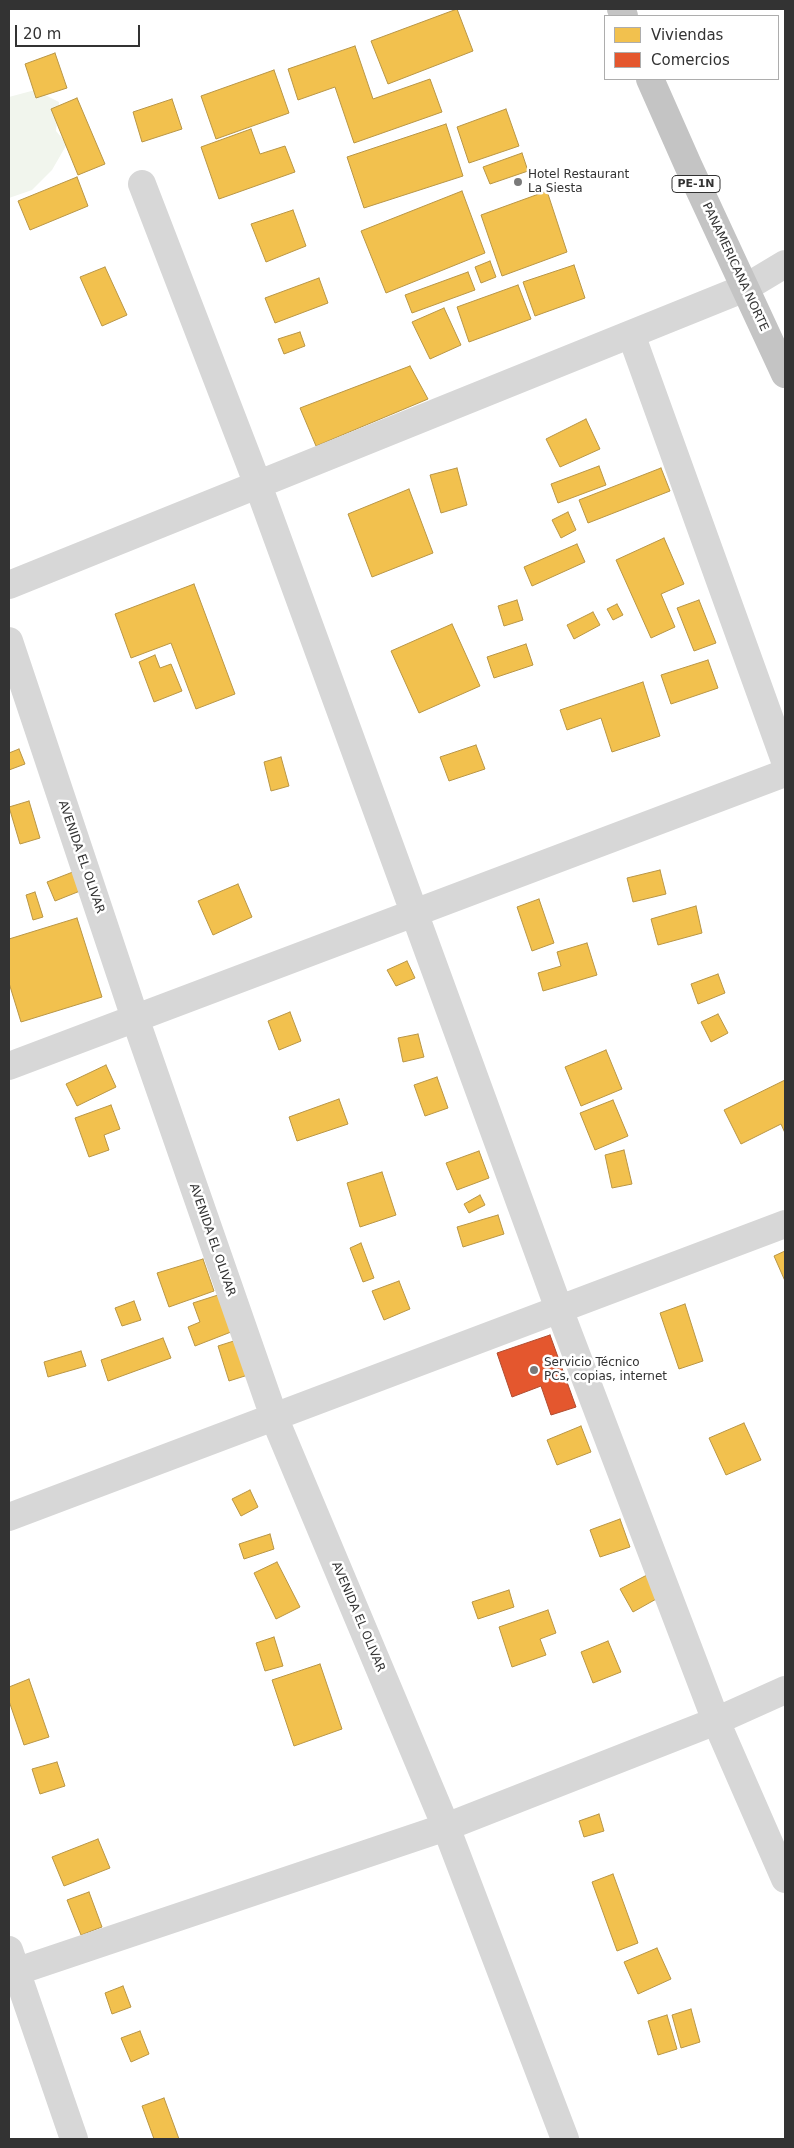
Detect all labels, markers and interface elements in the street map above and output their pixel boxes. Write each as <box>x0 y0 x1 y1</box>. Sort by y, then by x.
scale bar <box>18 15 142 47</box>
legend <box>604 15 779 80</box>
text: 20 m <box>23 25 61 43</box>
text: Viviendas <box>651 26 723 44</box>
text: Comercios <box>651 51 730 69</box>
place label: Hotel Restaurant La Siesta <box>528 168 629 196</box>
road number: PE-1N <box>672 175 720 192</box>
marker: Hotel Restaurant La Siesta <box>512 176 524 188</box>
street label: PANAMERICANA NORTE <box>699 200 771 334</box>
street label: AVENIDA EL OLIVAR <box>55 799 107 915</box>
street label: AVENIDA EL OLIVAR <box>186 1182 238 1298</box>
place label: Servicio Técnico PCs, copias, internet <box>544 1356 667 1384</box>
marker: Servicio Técnico PCs, copias, internet <box>528 1364 540 1376</box>
street label: AVENIDA EL OLIVAR <box>328 1560 388 1674</box>

